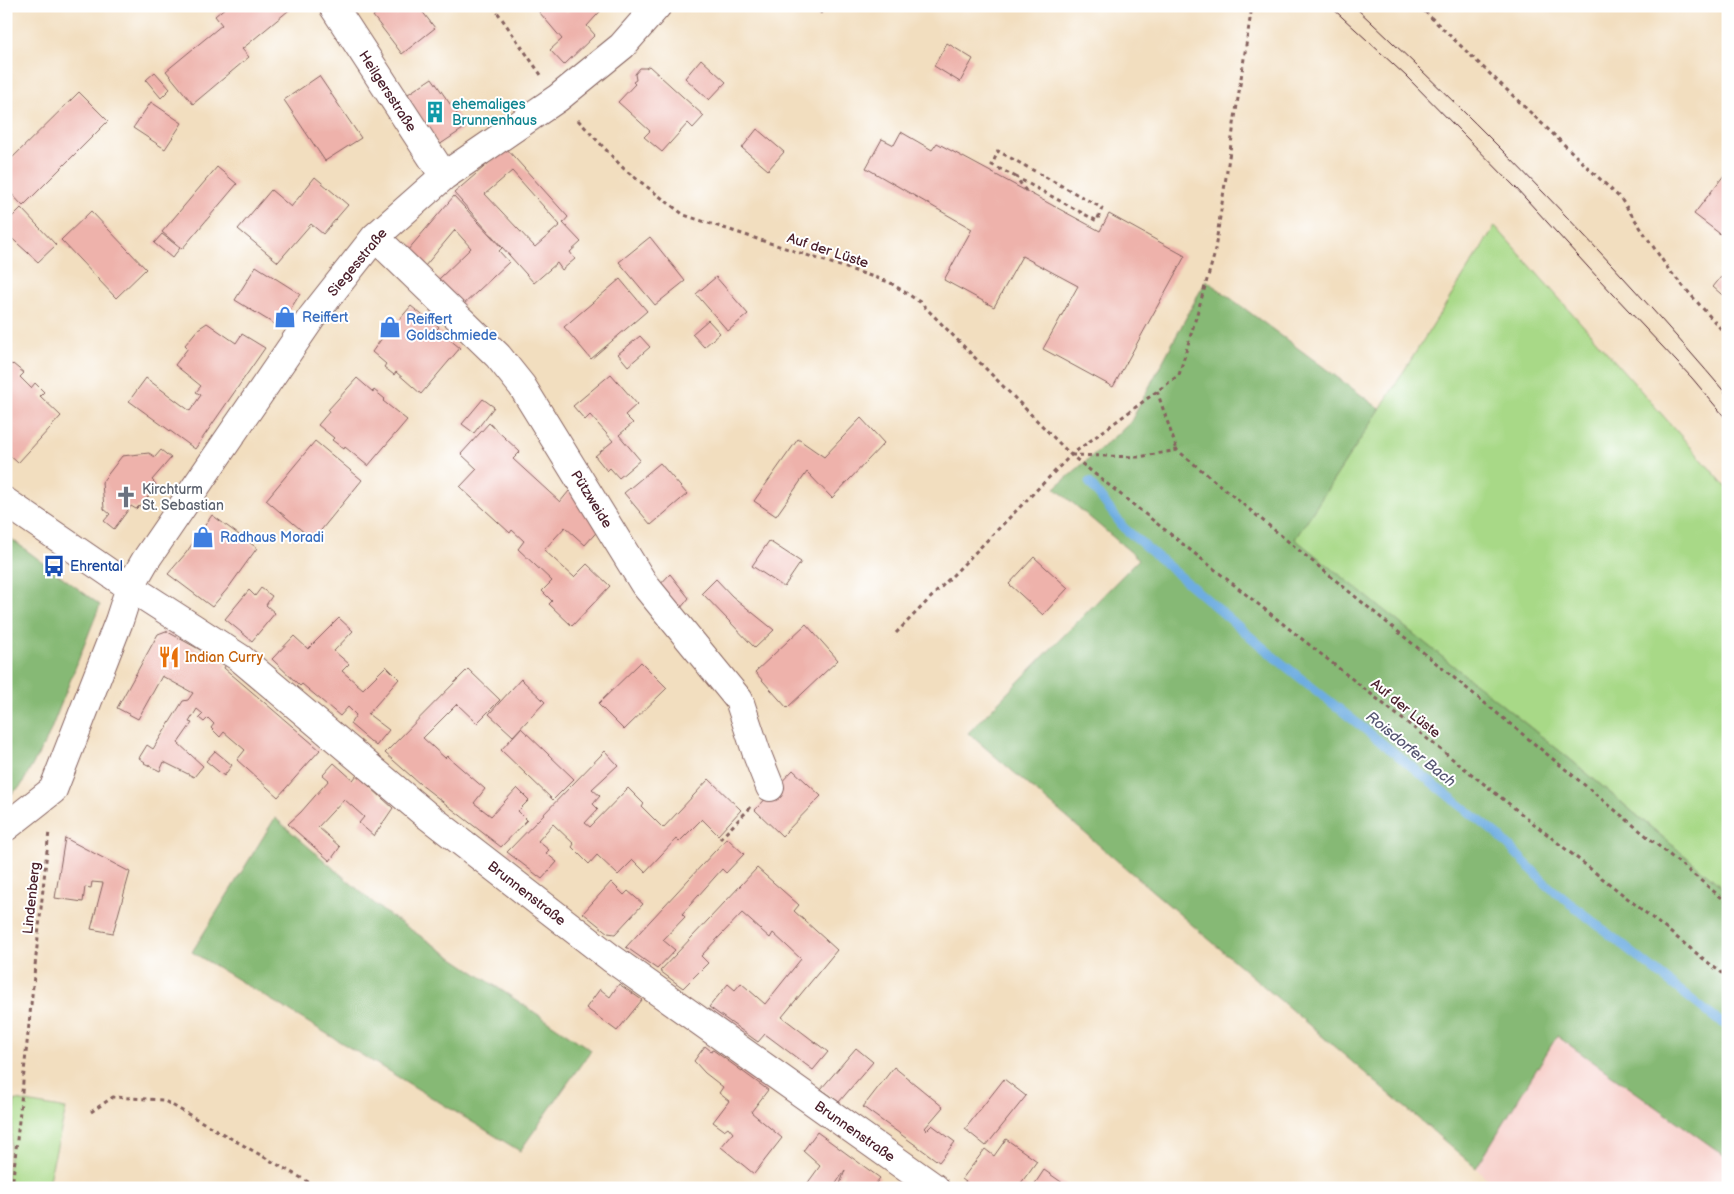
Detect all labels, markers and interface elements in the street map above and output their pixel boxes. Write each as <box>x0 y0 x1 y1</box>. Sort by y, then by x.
street label: Heilgersstraße <box>355 48 420 135</box>
place label: ehemaliges Brunnenhaus <box>452 96 537 129</box>
building icon: ehemaliges Brunnenhaus <box>422 99 448 125</box>
street label: Siegesstraße <box>324 225 391 300</box>
street label: Auf der Lüste <box>785 229 871 272</box>
shop icon: Reiffert <box>272 304 298 330</box>
place label: Reiffert <box>302 309 349 326</box>
place label: Reiffert Goldschmiede <box>406 311 497 344</box>
shop icon: Reiffert Goldschmiede <box>377 314 403 340</box>
street label: Pützweide <box>567 467 616 531</box>
place label: Kirchturm St. Sebastian <box>142 481 224 514</box>
church icon: Kirchturm St. Sebastian <box>113 484 139 510</box>
shop icon: Radhaus Moradi <box>190 524 216 550</box>
place label: Radhaus Moradi <box>220 529 324 546</box>
bus stop icon: Ehrental <box>41 553 67 579</box>
place label: Ehrental <box>70 558 123 575</box>
restaurant icon: Indian Curry <box>156 644 182 670</box>
place label: Indian Curry <box>185 649 264 666</box>
street label: Auf der Lüste <box>1367 675 1444 742</box>
water label: Roisdorfer Bach <box>1362 707 1459 791</box>
street label: Brunnenstraße <box>484 858 569 929</box>
street label: Lindenberg <box>19 861 44 935</box>
street label: Brunnenstraße <box>811 1097 898 1165</box>

